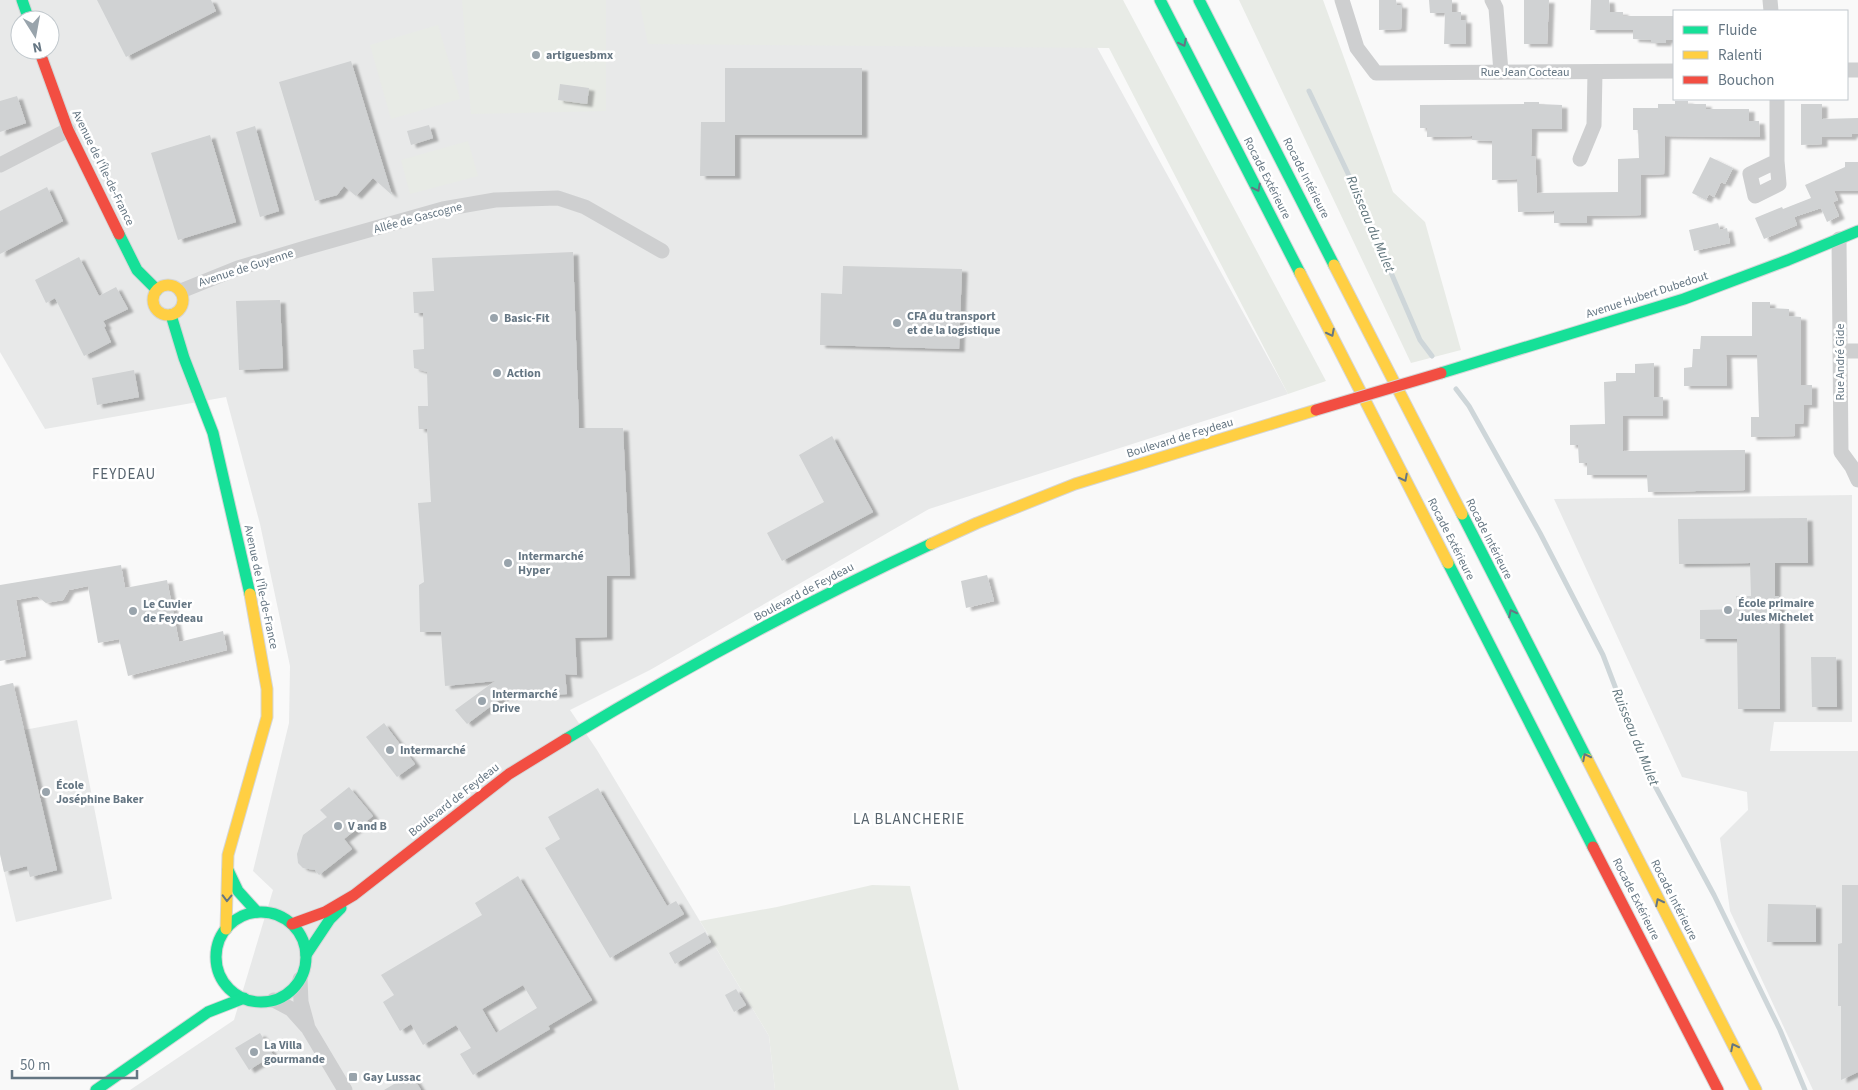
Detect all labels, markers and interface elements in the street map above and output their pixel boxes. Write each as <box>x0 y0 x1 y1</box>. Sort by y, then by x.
north arrow <box>10 10 60 60</box>
legend <box>1673 10 1848 100</box>
text: Fluide <box>1718 20 1757 41</box>
text: N <box>31 36 44 57</box>
one-way arrow <box>1177 38 1187 47</box>
text: Ralenti <box>1718 45 1762 66</box>
place label: artiguesbmx <box>546 47 613 64</box>
marker: artiguesbmx <box>530 49 542 61</box>
street label: Rue Jean Cocteau <box>1480 64 1570 81</box>
text: Bouchon <box>1718 70 1774 91</box>
street label: Avenue de l'Île-de-France <box>68 108 138 229</box>
street label: Rocade Extérieure <box>1239 134 1295 222</box>
street label: Rocade Intérieure <box>1278 135 1334 221</box>
water label: Ruisseau du Mulet <box>1341 173 1400 276</box>
one-way arrow <box>1251 183 1261 192</box>
street label: Allée de Gascogne <box>372 198 464 238</box>
street label: Avenue de Guyenne <box>196 245 296 291</box>
street label: Avenue Hubert Dubedout <box>1584 267 1710 323</box>
place label: CFA du transport et de la logistique <box>907 308 1000 339</box>
place label: Basic-Fit <box>504 310 550 327</box>
marker: Basic-Fit <box>488 312 500 324</box>
marker: CFA du transport et de la logistique <box>891 317 903 329</box>
street label: Rue André Gide <box>1832 324 1849 400</box>
one-way arrow <box>1324 328 1335 337</box>
place label: Action <box>506 365 541 382</box>
marker: Action <box>491 367 503 379</box>
street label: Boulevard de Feydeau <box>1124 414 1236 462</box>
district label: FEYDEAU <box>92 464 156 485</box>
one-way arrow <box>1398 472 1408 481</box>
street label: Rocade Extérieure <box>1423 495 1479 583</box>
street label: Rocade Intérieure <box>1461 496 1517 582</box>
street label: Avenue de l'Île-de-France <box>240 523 282 651</box>
place label: Intermarché Hyper <box>518 548 584 579</box>
marker: Intermarché Hyper <box>502 557 514 569</box>
street label: Boulevard de Feydeau <box>751 558 857 626</box>
place label: École primaire Jules Michelet <box>1738 595 1814 626</box>
place label: Le Cuvier de Feydeau <box>143 596 203 627</box>
marker: École primaire Jules Michelet <box>1722 604 1734 616</box>
marker: Le Cuvier de Feydeau <box>127 605 139 617</box>
one-way arrow <box>1508 609 1518 618</box>
water label: Ruisseau du Mulet <box>1606 685 1664 789</box>
place label: Intermarché Drive <box>492 686 558 717</box>
marker: Intermarché Drive <box>476 695 488 707</box>
place label: Intermarché <box>400 742 466 759</box>
marker: Intermarché <box>384 744 396 756</box>
one-way arrow <box>1582 754 1592 763</box>
street label: Boulevard de Feydeau <box>405 759 503 841</box>
place label: École Joséphine Baker <box>56 777 144 808</box>
marker: École Joséphine Baker <box>40 786 52 798</box>
district label: LA BLANCHERIE <box>853 809 965 830</box>
place label: V and B <box>347 818 387 835</box>
marker: V and B <box>332 820 344 832</box>
street label: Rocade Extérieure <box>1608 855 1664 943</box>
street label: Rocade Intérieure <box>1646 857 1702 943</box>
one-way arrow <box>222 894 232 902</box>
one-way arrow <box>1655 898 1665 907</box>
place label: La Villa gourmande <box>264 1037 325 1068</box>
one-way arrow <box>1730 1043 1740 1052</box>
marker: La Villa gourmande <box>248 1046 260 1058</box>
scale bar <box>12 1048 138 1080</box>
text: 50 m <box>20 1055 50 1076</box>
place label: Gay Lussac <box>363 1069 422 1086</box>
marker: Gay Lussac <box>347 1071 359 1083</box>

